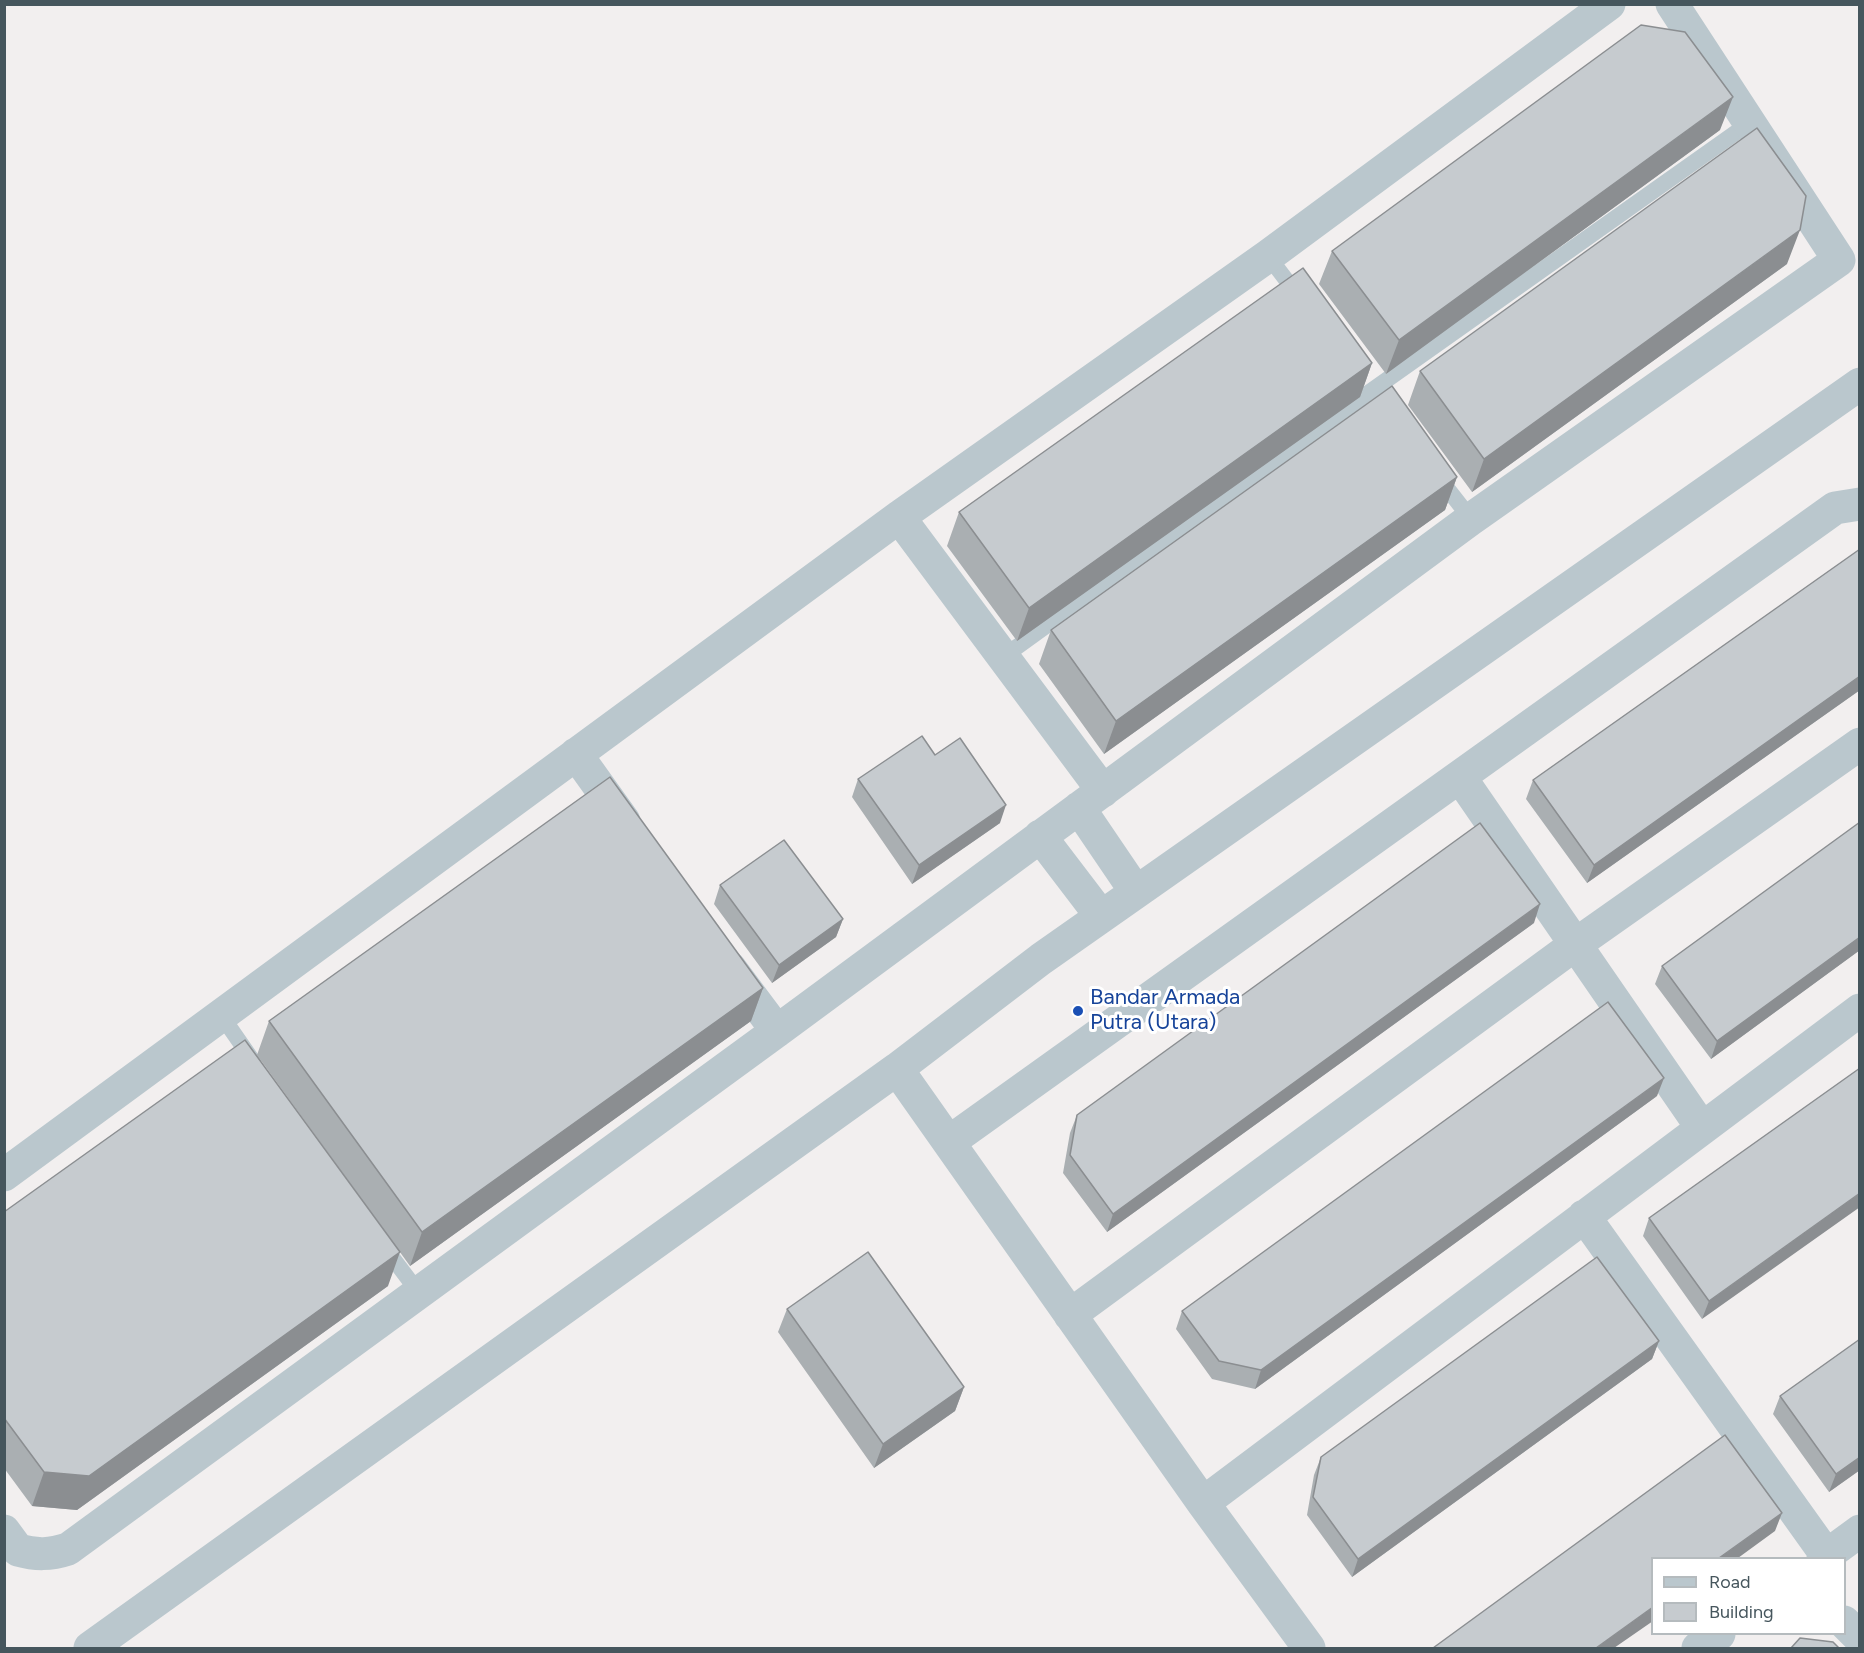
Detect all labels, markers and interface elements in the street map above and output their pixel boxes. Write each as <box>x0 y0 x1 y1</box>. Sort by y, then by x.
place label: Bandar Armada Putra (Utara) <box>1090 985 1240 1036</box>
marker: Bandar Armada Putra (Utara) <box>1071 1004 1085 1018</box>
legend <box>1651 1557 1846 1635</box>
text: Road <box>1709 1571 1750 1593</box>
text: Building <box>1709 1601 1774 1623</box>

